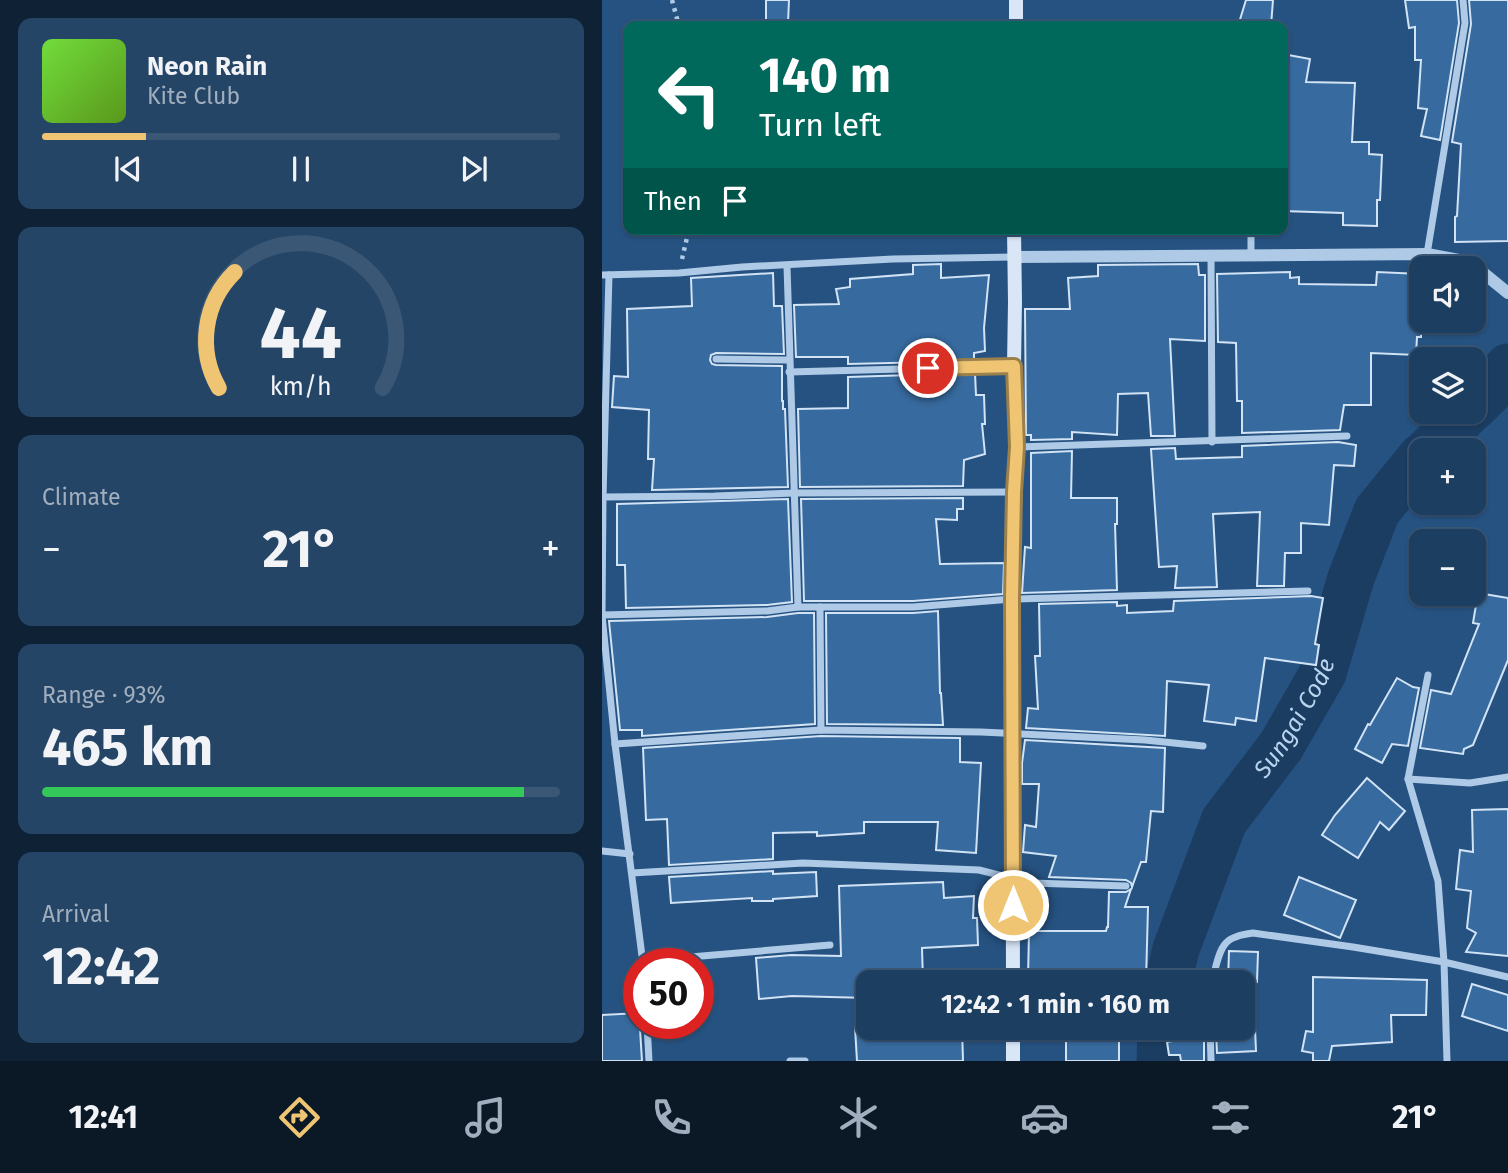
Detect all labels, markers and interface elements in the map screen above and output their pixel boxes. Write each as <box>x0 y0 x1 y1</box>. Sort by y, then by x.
text: 140 m <box>759 46 891 105</box>
icon: left <box>644 49 735 140</box>
text: Neon Rain <box>147 51 267 82</box>
text: Kite Club <box>147 82 240 110</box>
text: Turn left <box>759 106 881 144</box>
icon: previous <box>109 150 147 188</box>
icon: pause <box>282 150 320 188</box>
icon: next <box>455 150 493 188</box>
icon: arrive <box>716 182 754 220</box>
text: Then <box>644 186 702 217</box>
map controls <box>1409 256 1486 606</box>
button: sound <box>1409 256 1486 333</box>
text: 44 <box>260 290 342 377</box>
pin <box>898 338 958 398</box>
button: layers <box>1409 347 1486 424</box>
icon: arrive <box>909 349 947 387</box>
text: km/h <box>270 372 332 402</box>
button: + <box>1409 438 1486 515</box>
text: Climate <box>42 483 121 511</box>
text: 21° <box>263 518 340 581</box>
text: − <box>42 526 61 572</box>
text: + <box>541 526 560 572</box>
button: − <box>1409 529 1486 606</box>
water label: Sungai Code <box>1247 655 1340 784</box>
text: Range · 93% <box>42 681 166 709</box>
text: 465 km <box>42 716 213 779</box>
position arrow <box>976 868 1050 942</box>
text: Arrival <box>42 900 109 928</box>
text: 12:42 <box>42 935 160 998</box>
speed limit sign: 50 <box>623 948 714 1039</box>
text: 12:42 · 1 min · 160 m <box>941 989 1170 1020</box>
icon: directions <box>275 1093 324 1142</box>
icon: music <box>461 1093 510 1142</box>
icon: phone <box>647 1093 696 1142</box>
icon: climate <box>834 1093 883 1142</box>
icon: car <box>1020 1093 1069 1142</box>
icon: filters <box>1206 1093 1255 1142</box>
text: 12:41 <box>69 1098 138 1136</box>
text: 21° <box>1392 1098 1439 1136</box>

